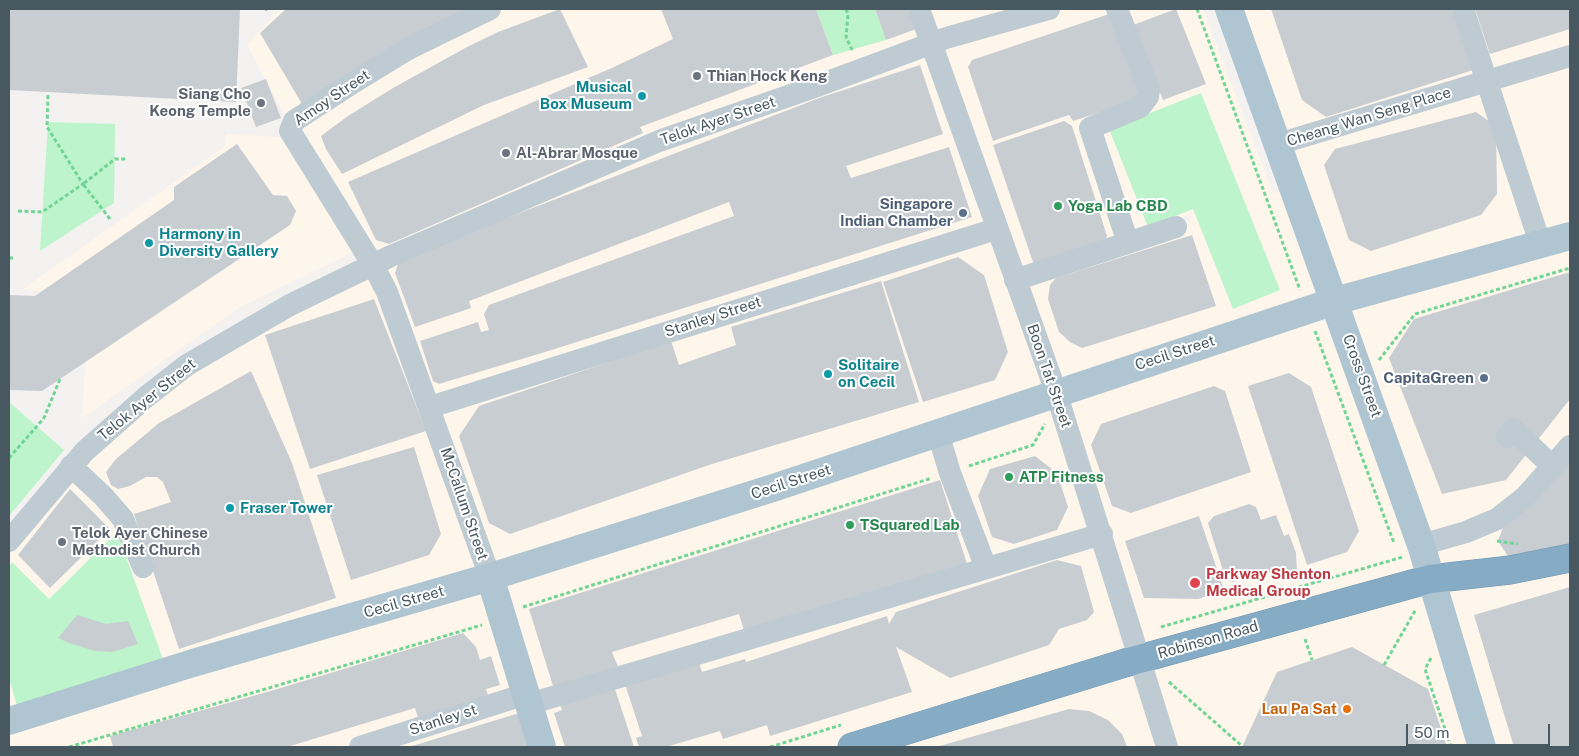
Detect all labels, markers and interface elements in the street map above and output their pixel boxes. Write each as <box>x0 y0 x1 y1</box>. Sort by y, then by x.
street label: Amoy Street <box>291 66 373 130</box>
place label: Thian Hock Keng <box>707 67 827 85</box>
marker: Thian Hock Keng <box>691 70 703 82</box>
place label: Musical Box Museum <box>540 78 632 113</box>
street label: Cheang Wan Seng Place <box>1285 83 1453 151</box>
place label: Siang Cho Keong Temple <box>149 85 251 120</box>
marker: Musical Box Museum <box>636 90 648 102</box>
street label: Telok Ayer Street <box>658 93 778 149</box>
marker: Siang Cho Keong Temple <box>255 97 267 109</box>
place label: Al-Abrar Mosque <box>516 144 638 162</box>
marker: Al-Abrar Mosque <box>500 147 512 159</box>
place label: Singapore Indian Chamber <box>840 195 953 230</box>
place label: Yoga Lab CBD <box>1068 197 1168 215</box>
marker: Yoga Lab CBD <box>1052 200 1064 212</box>
marker: Singapore Indian Chamber <box>957 207 969 219</box>
place label: Harmony in Diversity Gallery <box>159 225 279 260</box>
marker: Harmony in Diversity Gallery <box>143 237 155 249</box>
street label: Stanley Street <box>662 293 764 341</box>
street label: Boon Tat Street <box>1023 322 1075 430</box>
street label: Cecil Street <box>1133 332 1217 374</box>
street label: Cross Street <box>1339 332 1385 420</box>
street label: Telok Ayer Street <box>95 355 199 445</box>
place label: Solitaire on Cecil <box>838 356 899 391</box>
marker: Solitaire on Cecil <box>822 368 834 380</box>
place label: CapitaGreen <box>1383 369 1474 387</box>
marker: CapitaGreen <box>1478 372 1490 384</box>
street label: McCallum Street <box>436 445 492 563</box>
street label: Cecil Street <box>749 461 833 503</box>
place label: ATP Fitness <box>1019 468 1104 486</box>
marker: ATP Fitness <box>1003 471 1015 483</box>
place label: Fraser Tower <box>240 499 333 517</box>
marker: Fraser Tower <box>224 502 236 514</box>
place label: TSquared Lab <box>860 516 960 534</box>
marker: TSquared Lab <box>844 519 856 531</box>
place label: Telok Ayer Chinese Methodist Church <box>72 524 208 559</box>
marker: Telok Ayer Chinese Methodist Church <box>56 536 68 548</box>
place label: Parkway Shenton Medical Group <box>1206 565 1331 600</box>
marker: Parkway Shenton Medical Group <box>1188 576 1202 590</box>
street label: Cecil Street <box>362 582 446 622</box>
street label: Robinson Road <box>1156 617 1260 663</box>
place label: Lau Pa Sat <box>1261 700 1337 718</box>
street label: Stanley st <box>407 701 479 739</box>
marker: Lau Pa Sat <box>1341 703 1353 715</box>
scale bar <box>1409 714 1553 746</box>
text: 50 m <box>1414 724 1449 741</box>

